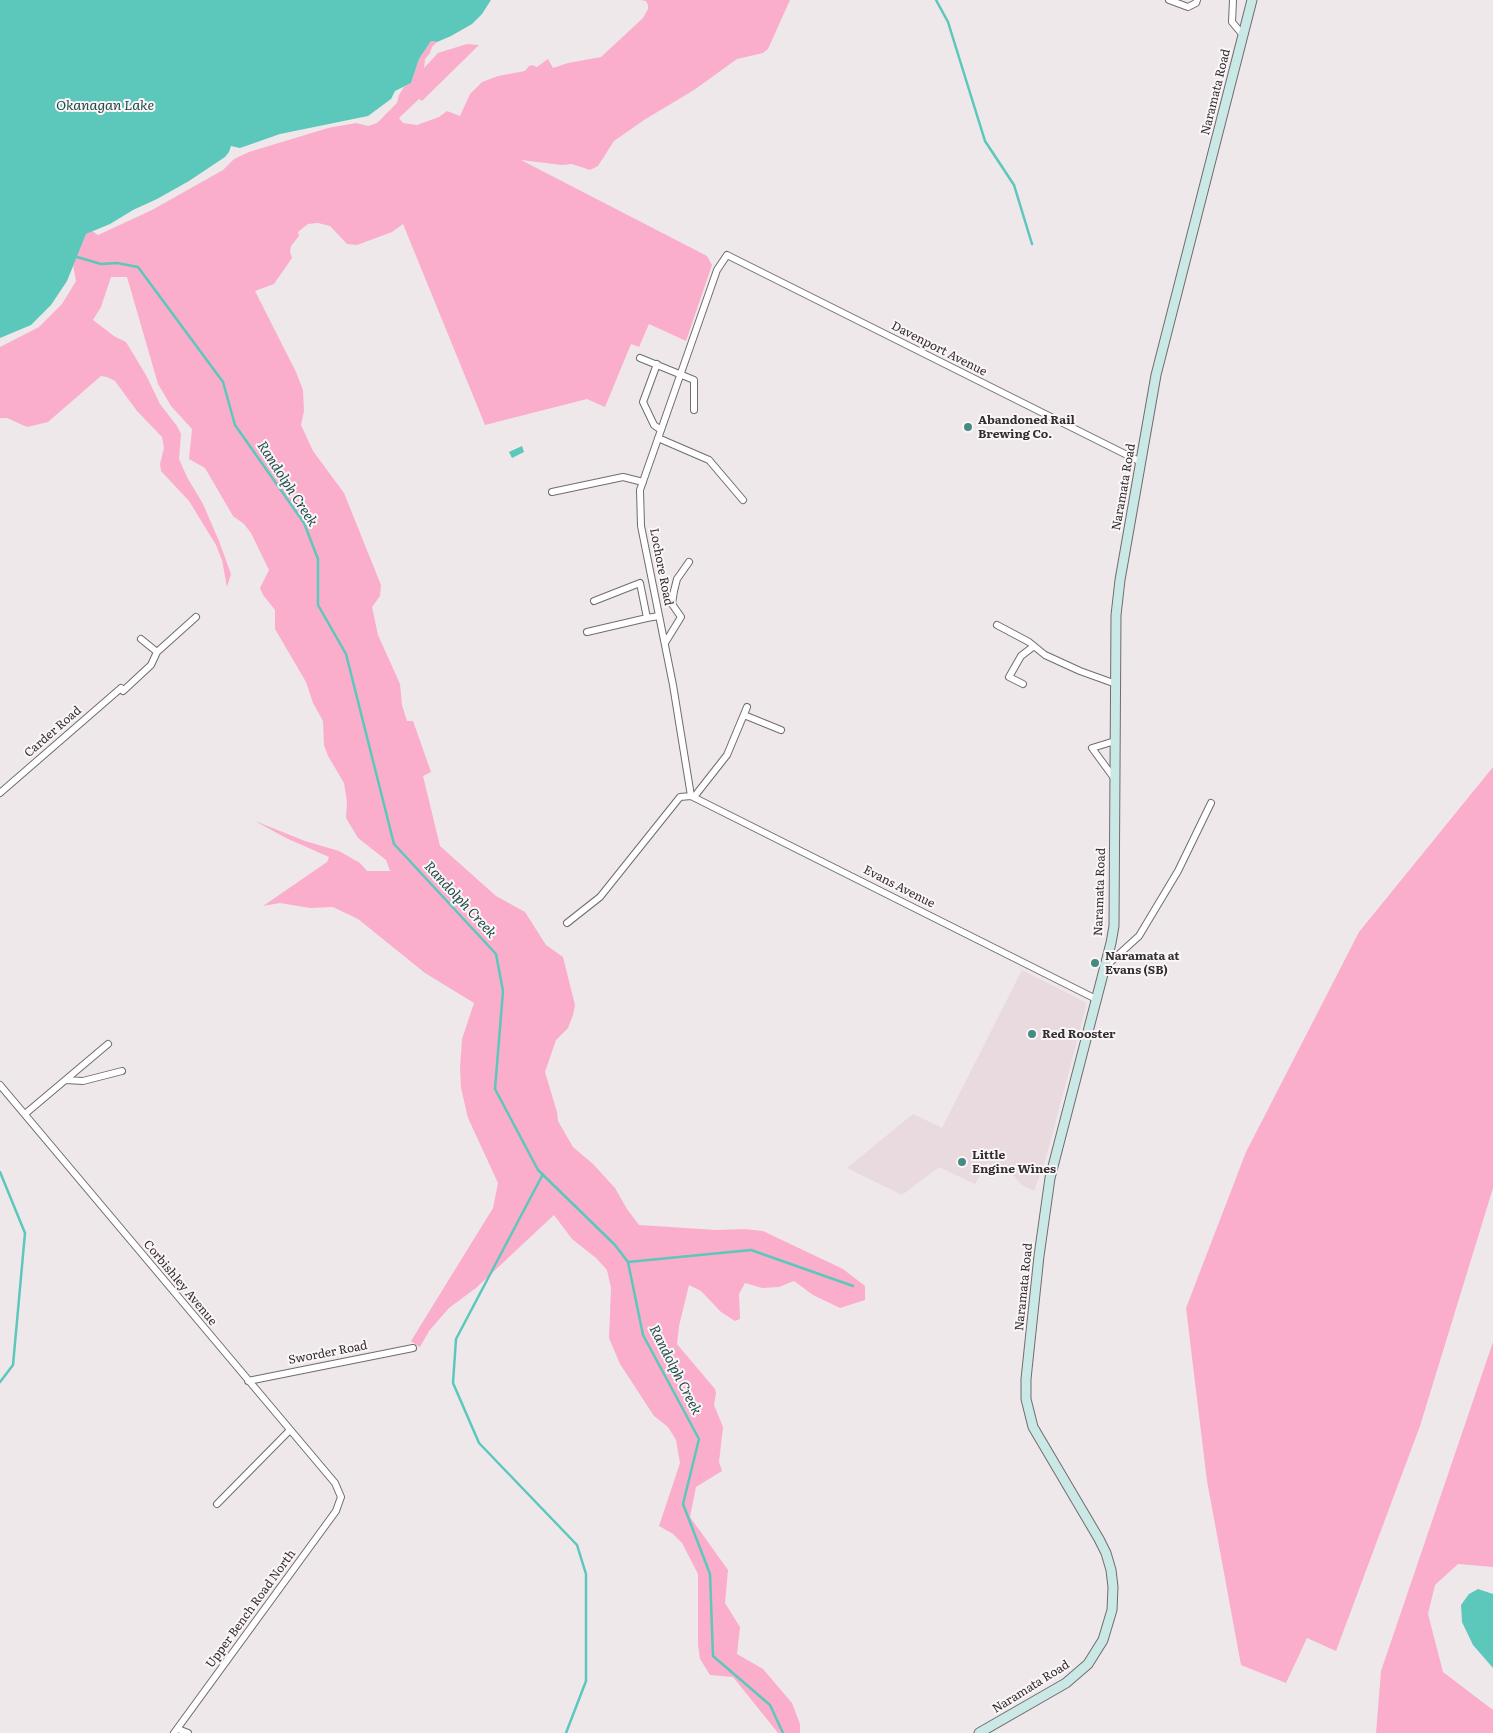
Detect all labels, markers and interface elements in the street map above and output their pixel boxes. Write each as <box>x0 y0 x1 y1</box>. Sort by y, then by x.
street label: Naramata Road <box>1198 47 1234 137</box>
water label: Okanagan Lake <box>56 98 154 114</box>
street label: Davenport Avenue <box>889 319 989 379</box>
place label: Abandoned Rail Brewing Co. <box>978 413 1075 441</box>
marker: Abandoned Rail Brewing Co. <box>962 421 974 433</box>
water label: Randolph Creek <box>253 438 321 530</box>
street label: Naramata Road <box>1109 442 1139 532</box>
street label: Lochore Road <box>646 527 676 607</box>
street label: Carder Road <box>22 703 84 761</box>
street label: Naramata Road <box>1091 848 1109 936</box>
water label: Randolph Creek <box>420 858 500 942</box>
street label: Evans Avenue <box>861 863 937 911</box>
place label: Naramata at Evans (SB) <box>1105 949 1180 977</box>
marker: Naramata at Evans (SB) <box>1089 957 1101 969</box>
place label: Red Rooster <box>1042 1027 1116 1041</box>
marker: Red Rooster <box>1026 1028 1038 1040</box>
place label: Little Engine Wines <box>972 1148 1056 1176</box>
marker: Little Engine Wines <box>956 1156 968 1168</box>
street label: Corbishley Avenue <box>140 1237 220 1329</box>
street label: Naramata Road <box>1012 1242 1036 1332</box>
water label: Randolph Creek <box>645 1322 705 1418</box>
street label: Sworder Road <box>287 1338 369 1368</box>
street label: Upper Bench Road North <box>203 1547 299 1671</box>
street label: Naramata Road <box>990 1658 1072 1716</box>

